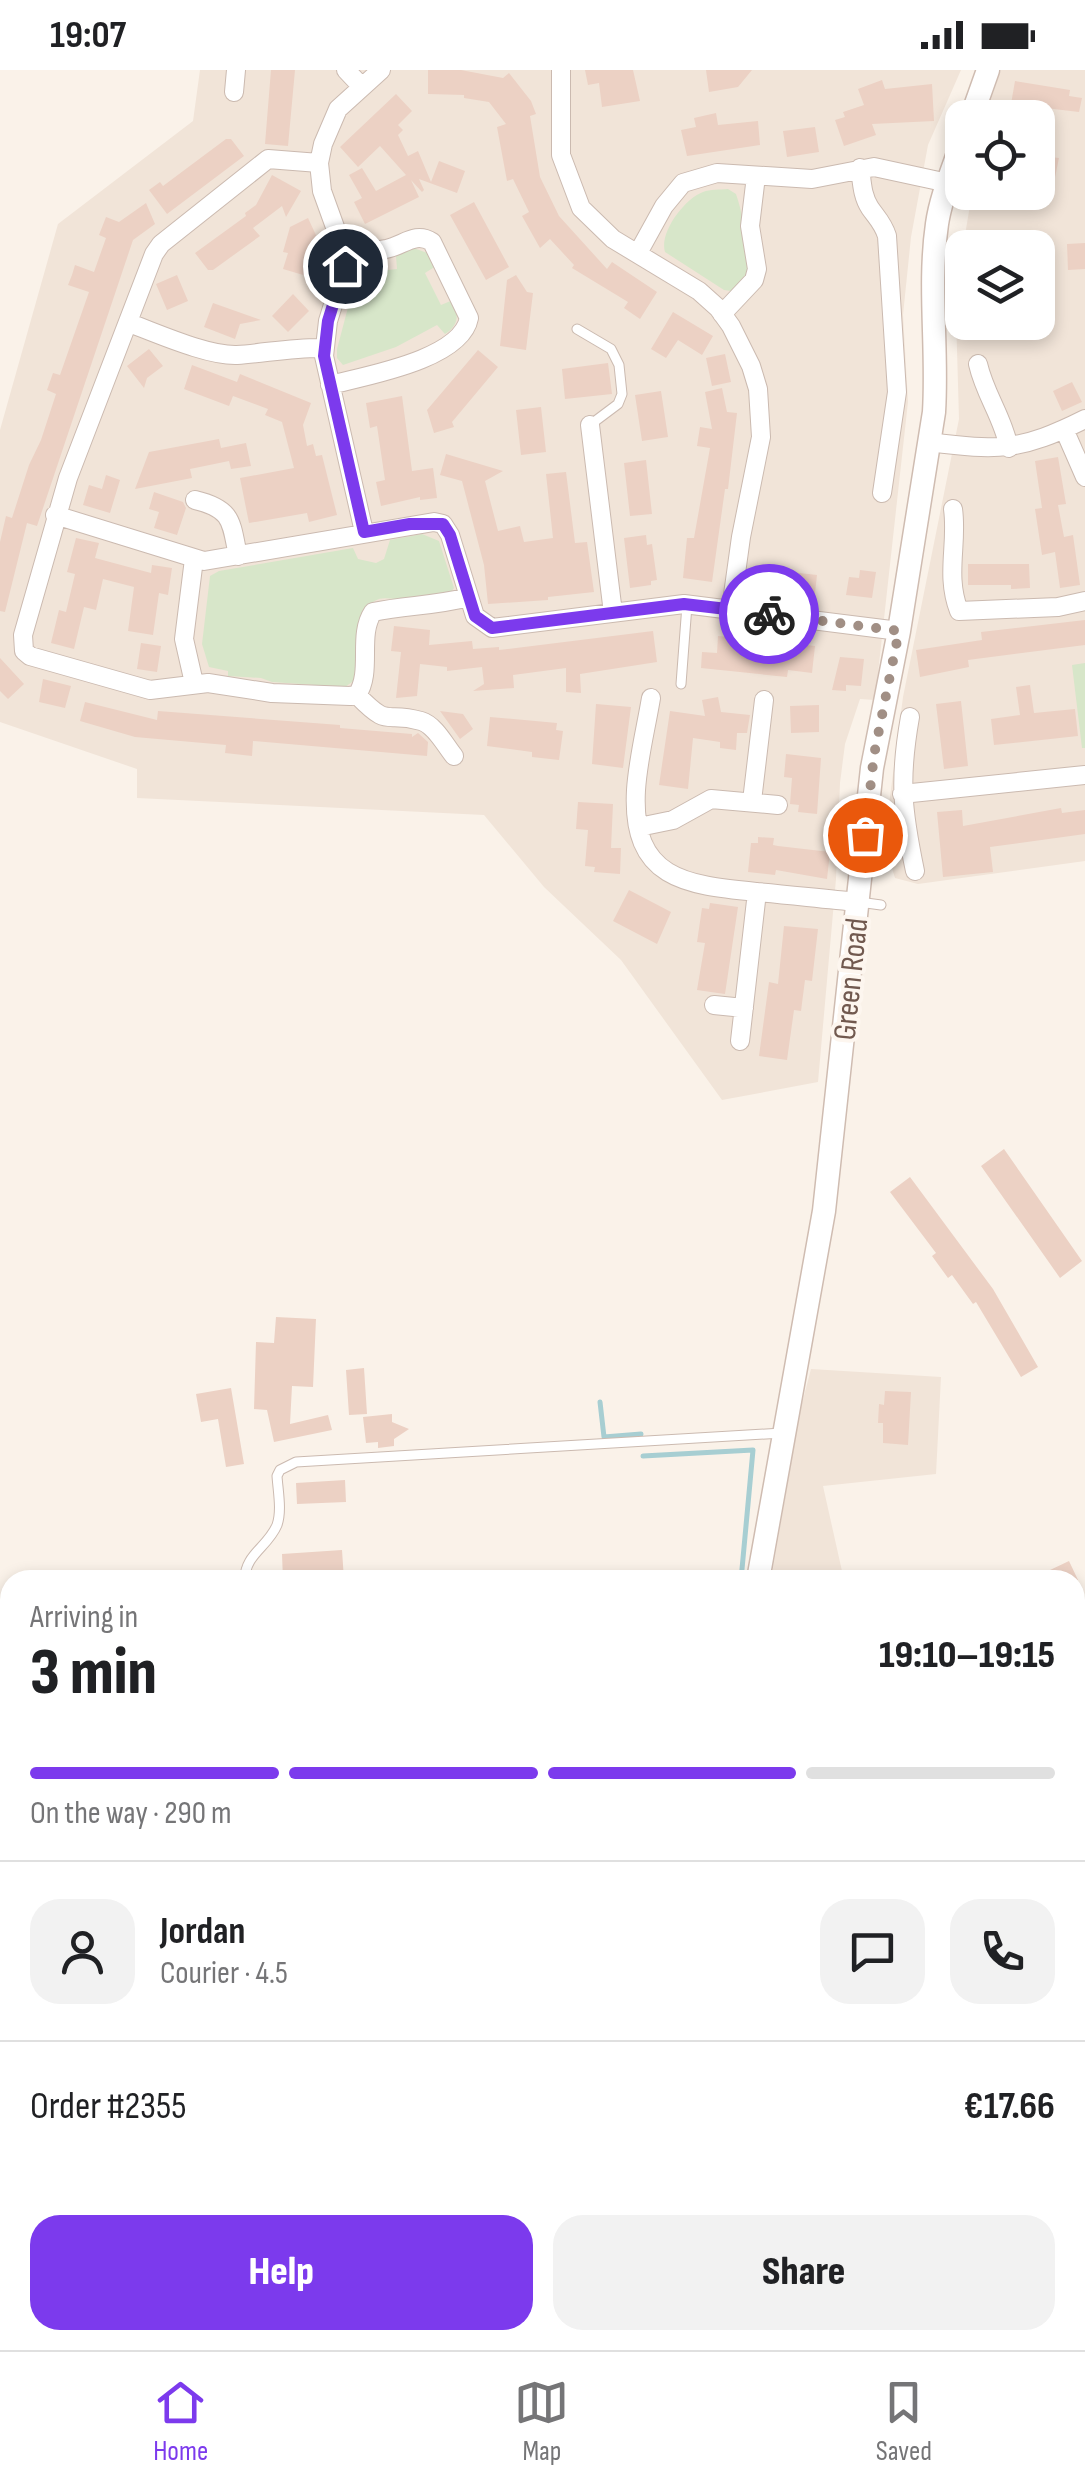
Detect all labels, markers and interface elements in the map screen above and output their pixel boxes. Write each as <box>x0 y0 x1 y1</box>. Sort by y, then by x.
text: 19:07 <box>50 13 126 58</box>
map controls <box>945 100 1055 340</box>
button: locate <box>945 100 1055 210</box>
pin <box>303 224 388 309</box>
button: layers <box>945 230 1055 340</box>
icon: home <box>318 239 373 294</box>
courier <box>719 564 819 664</box>
icon: bike <box>742 587 797 642</box>
pin <box>823 793 908 878</box>
icon: bag <box>838 808 893 863</box>
street label: Green Road <box>826 916 877 1042</box>
text: Arriving in <box>30 1598 138 1637</box>
text: 19:10–19:15 <box>879 1633 1055 1678</box>
text: 3 min <box>30 1635 157 1713</box>
text: On the way · 290 m <box>30 1794 232 1833</box>
button: person <box>30 1899 135 2004</box>
button: chat <box>820 1899 925 2004</box>
button: phone <box>950 1899 1055 2004</box>
text: Jordan <box>160 1909 245 1954</box>
text: Courier · 4.5 <box>160 1954 288 1993</box>
text: Order #2355 <box>30 2084 187 2129</box>
text: €17.66 <box>964 2084 1055 2129</box>
button: Help <box>30 2215 533 2330</box>
button: Share <box>553 2215 1055 2330</box>
tab: Home <box>153 2375 208 2468</box>
tab: Map <box>514 2375 569 2468</box>
tab: Saved <box>876 2375 932 2468</box>

